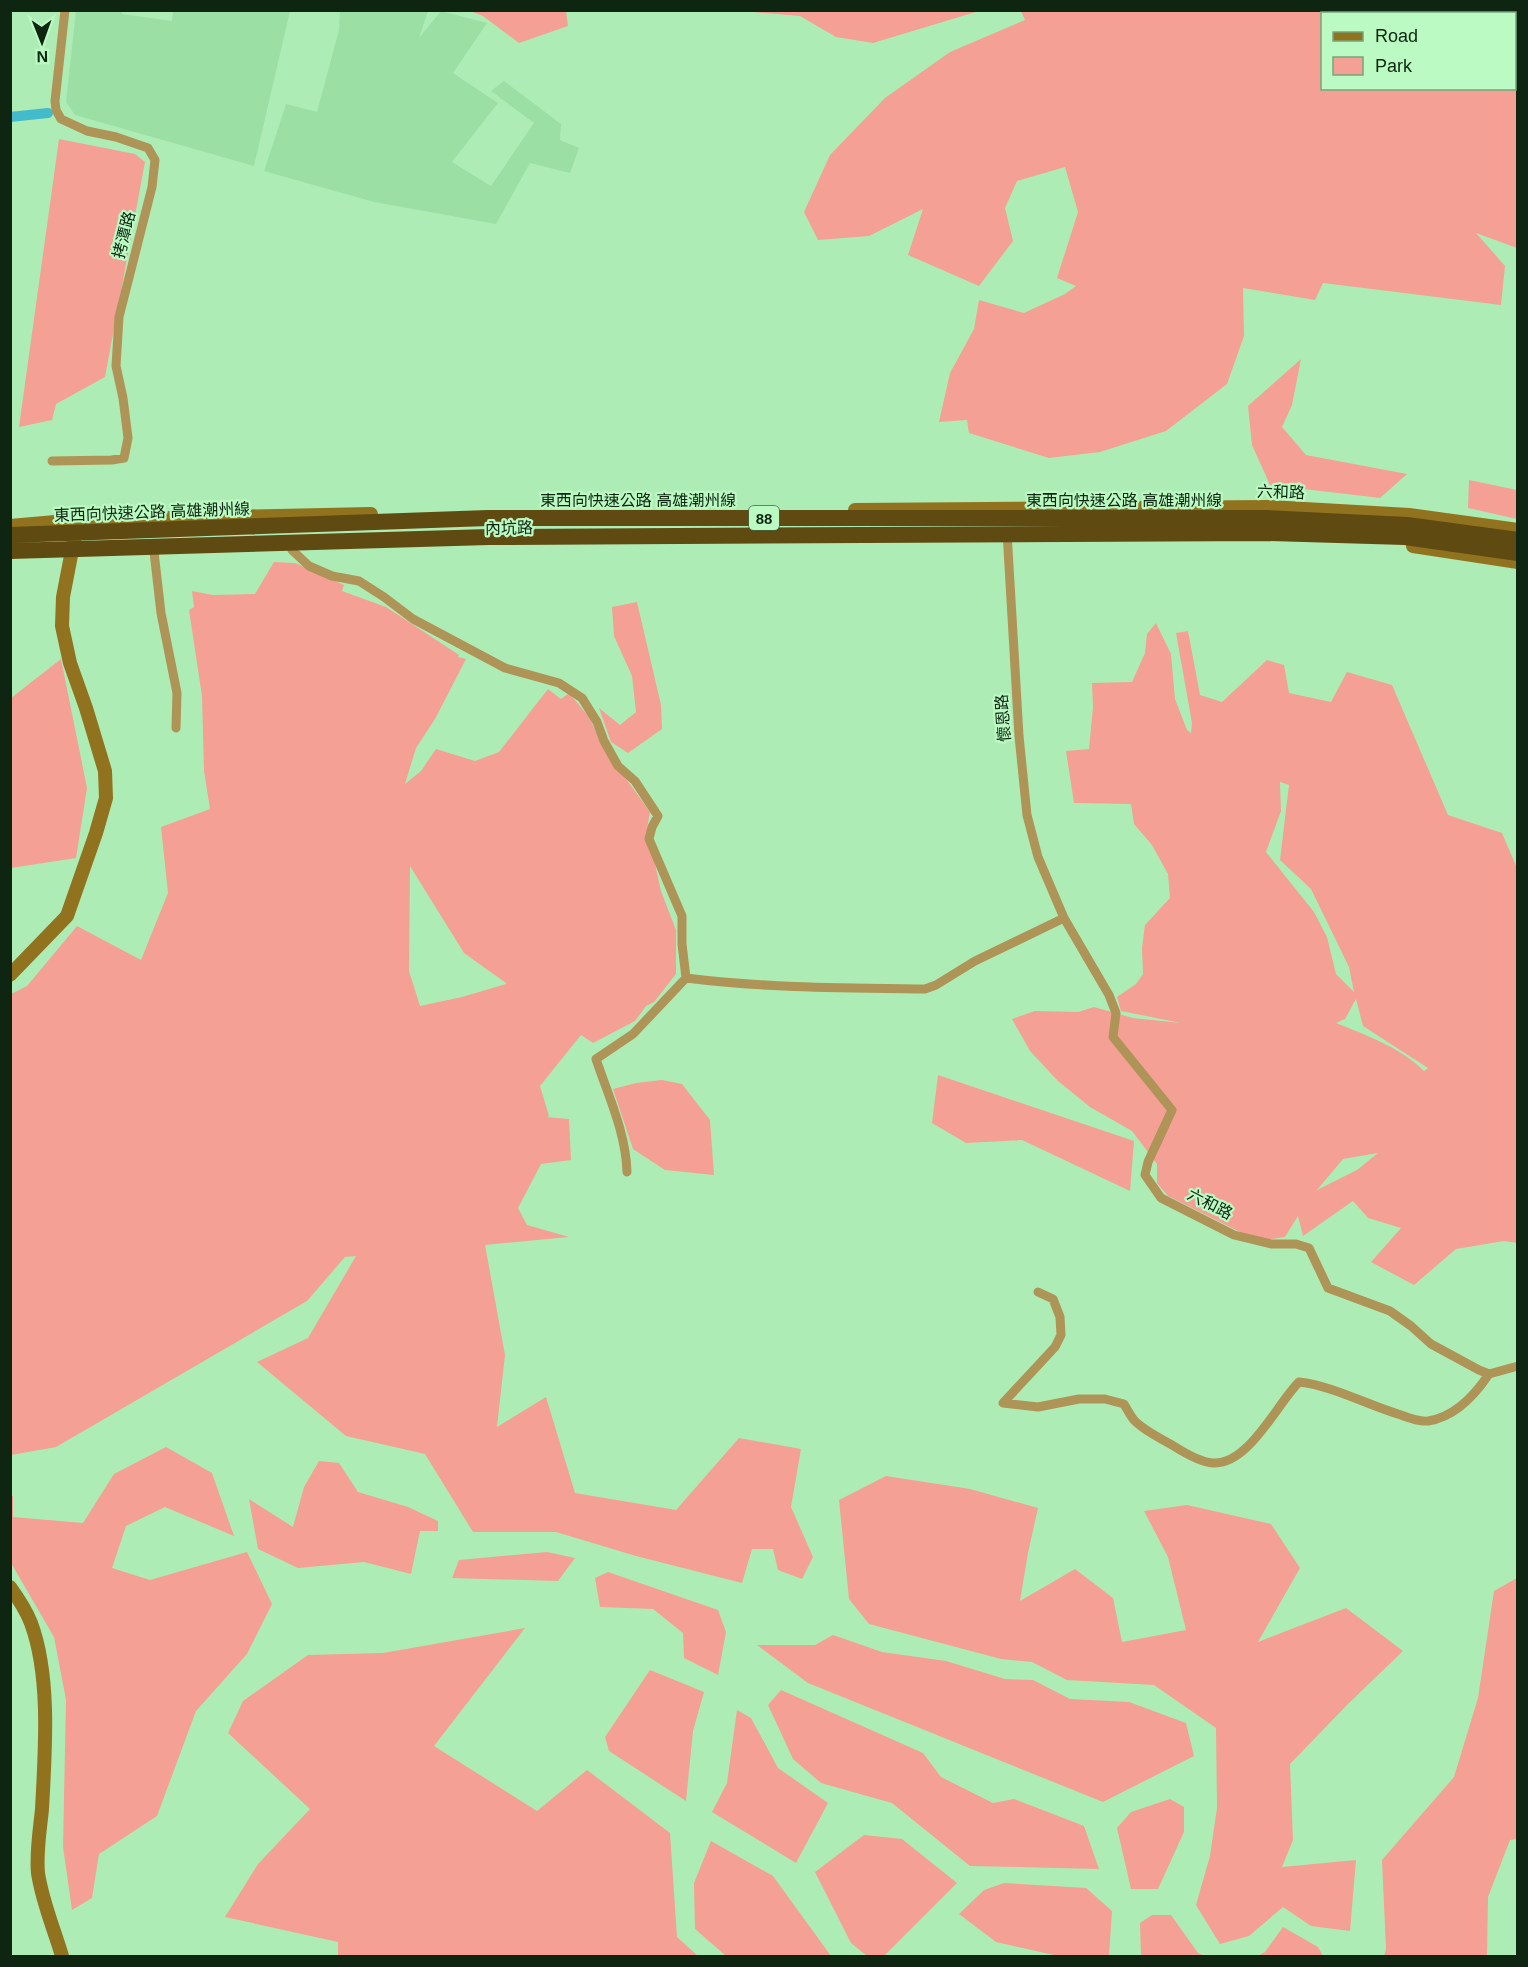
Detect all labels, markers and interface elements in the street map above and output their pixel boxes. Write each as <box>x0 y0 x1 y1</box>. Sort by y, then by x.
north arrow <box>12 12 72 72</box>
legend <box>1321 12 1516 90</box>
text: Road <box>1375 26 1418 46</box>
text: N <box>36 48 48 65</box>
text: Park <box>1375 56 1413 76</box>
street label: 拷潭路 <box>110 210 138 260</box>
street label: 六和路 <box>1257 483 1305 501</box>
street label: 東西向快速公路 高雄潮州線 <box>540 492 736 509</box>
street label: 東西向快速公路 高雄潮州線 <box>1026 492 1222 509</box>
street label: 東西向快速公路 高雄潮州線 <box>54 500 250 524</box>
road number: 88 <box>749 506 779 530</box>
street label: 內坑路 <box>485 519 533 537</box>
street label: 懷恩路 <box>993 693 1013 743</box>
street label: 六和路 <box>1185 1186 1235 1222</box>

